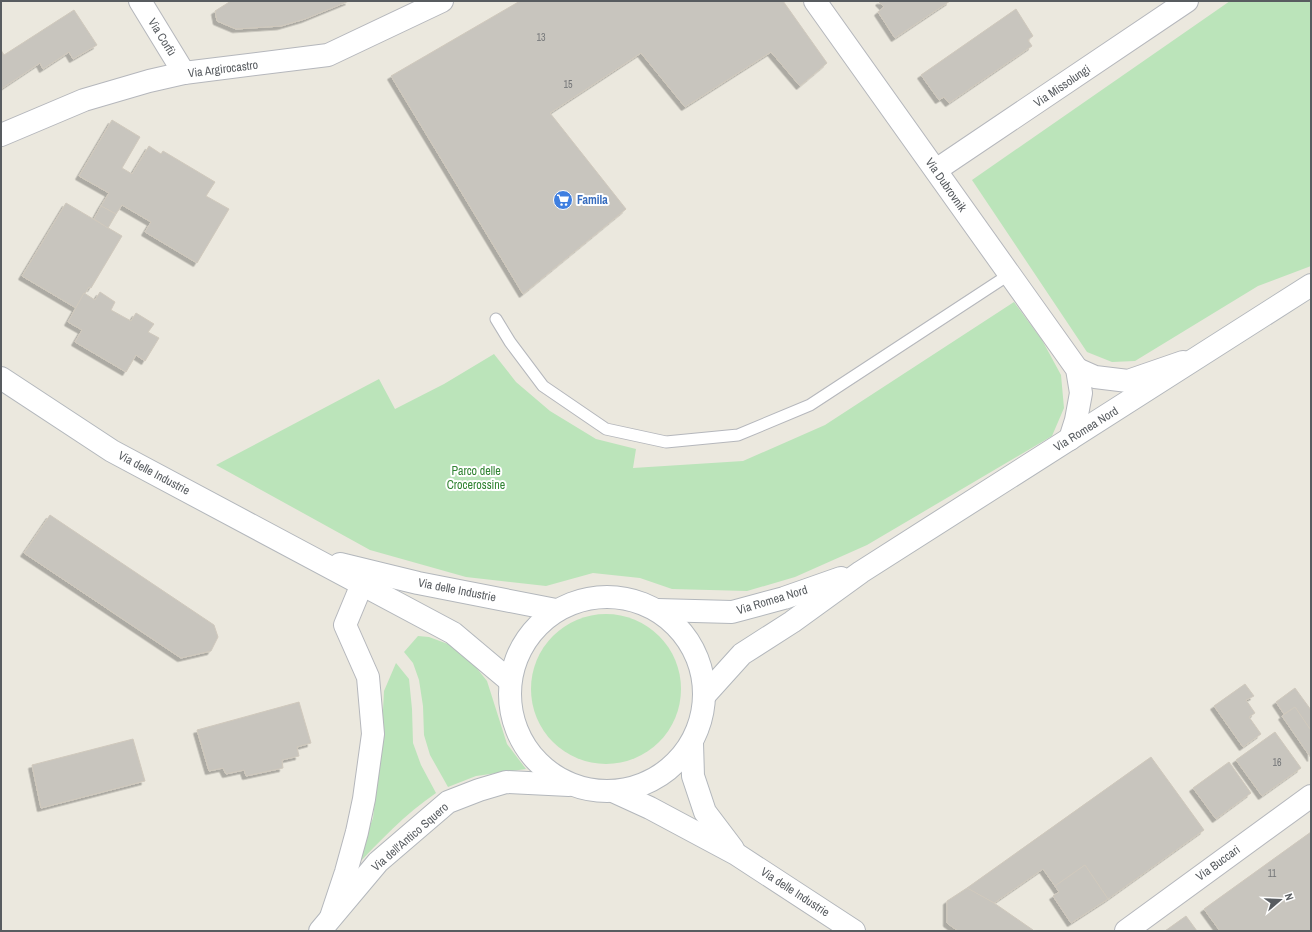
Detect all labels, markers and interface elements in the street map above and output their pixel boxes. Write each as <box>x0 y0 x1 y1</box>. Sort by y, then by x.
street label: Via Corfù <box>144 15 180 59</box>
house number: 13 <box>536 31 546 44</box>
street label: Via Argirocastro <box>187 57 259 81</box>
street label: Via Missolungi <box>1031 61 1093 111</box>
house number: 15 <box>563 78 573 91</box>
street label: Via Dubrovnik <box>922 155 970 215</box>
supermarket icon: Famila <box>552 189 574 211</box>
place label: Famila <box>577 192 608 208</box>
street label: Via Romea Nord <box>1051 403 1121 455</box>
street label: Via delle Industrie <box>115 447 193 499</box>
park label: Parco delle Crocerossine <box>447 463 505 493</box>
street label: Via delle Industrie <box>417 575 497 605</box>
street label: Via Romea Nord <box>735 582 809 618</box>
house number: 16 <box>1272 756 1282 769</box>
street label: Via dell'Antico Squero <box>368 799 452 875</box>
street label: Via Buccari <box>1193 842 1243 884</box>
street label: Via delle Industrie <box>757 864 833 920</box>
house number: 11 <box>1268 867 1277 880</box>
north arrow <box>1260 880 1300 920</box>
text: N <box>1282 891 1297 902</box>

